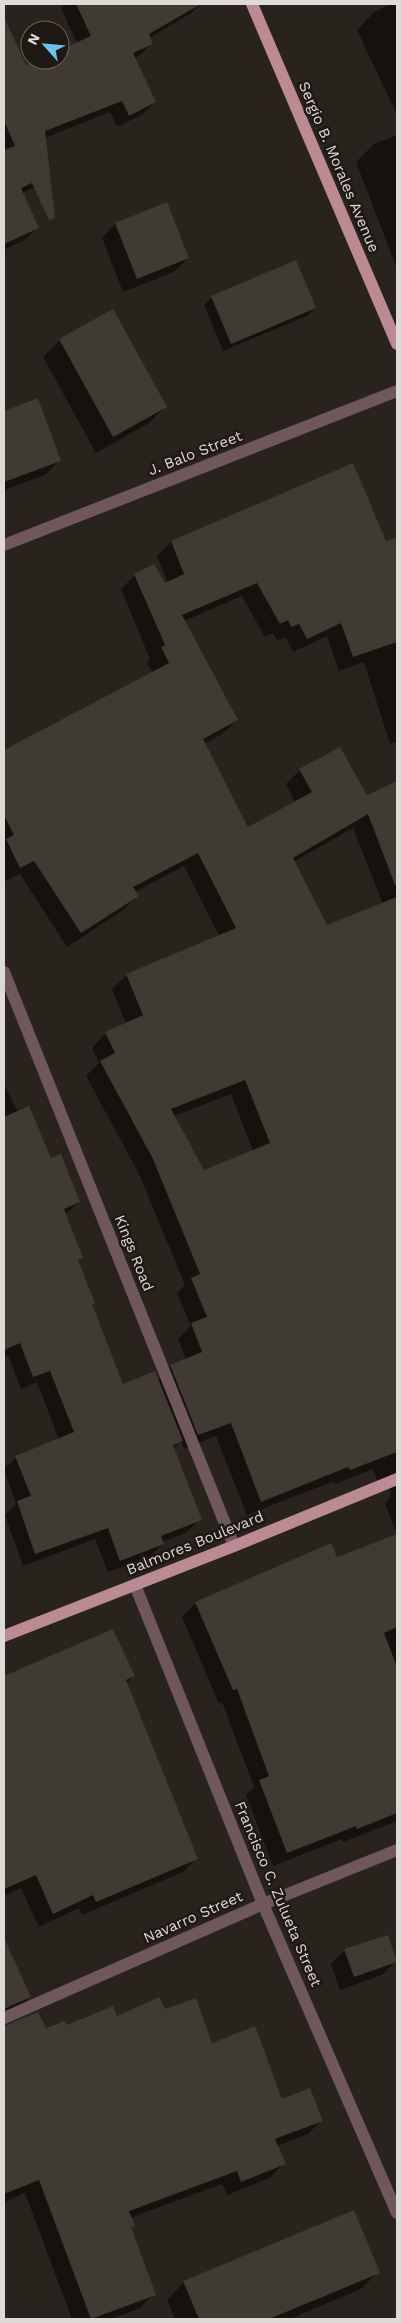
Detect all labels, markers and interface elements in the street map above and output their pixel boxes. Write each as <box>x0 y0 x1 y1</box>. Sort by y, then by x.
north arrow <box>20 20 70 70</box>
text: N <box>24 31 43 47</box>
street label: Sergio B. Morales Avenue <box>295 79 383 255</box>
street label: J. Balo Street <box>145 427 245 479</box>
street label: Kings Road <box>111 1212 157 1294</box>
street label: Balmores Boulevard <box>124 1507 266 1579</box>
street label: Francisco C. Zulueta Street <box>231 1799 326 1990</box>
street label: Navarro Street <box>141 1887 246 1947</box>

